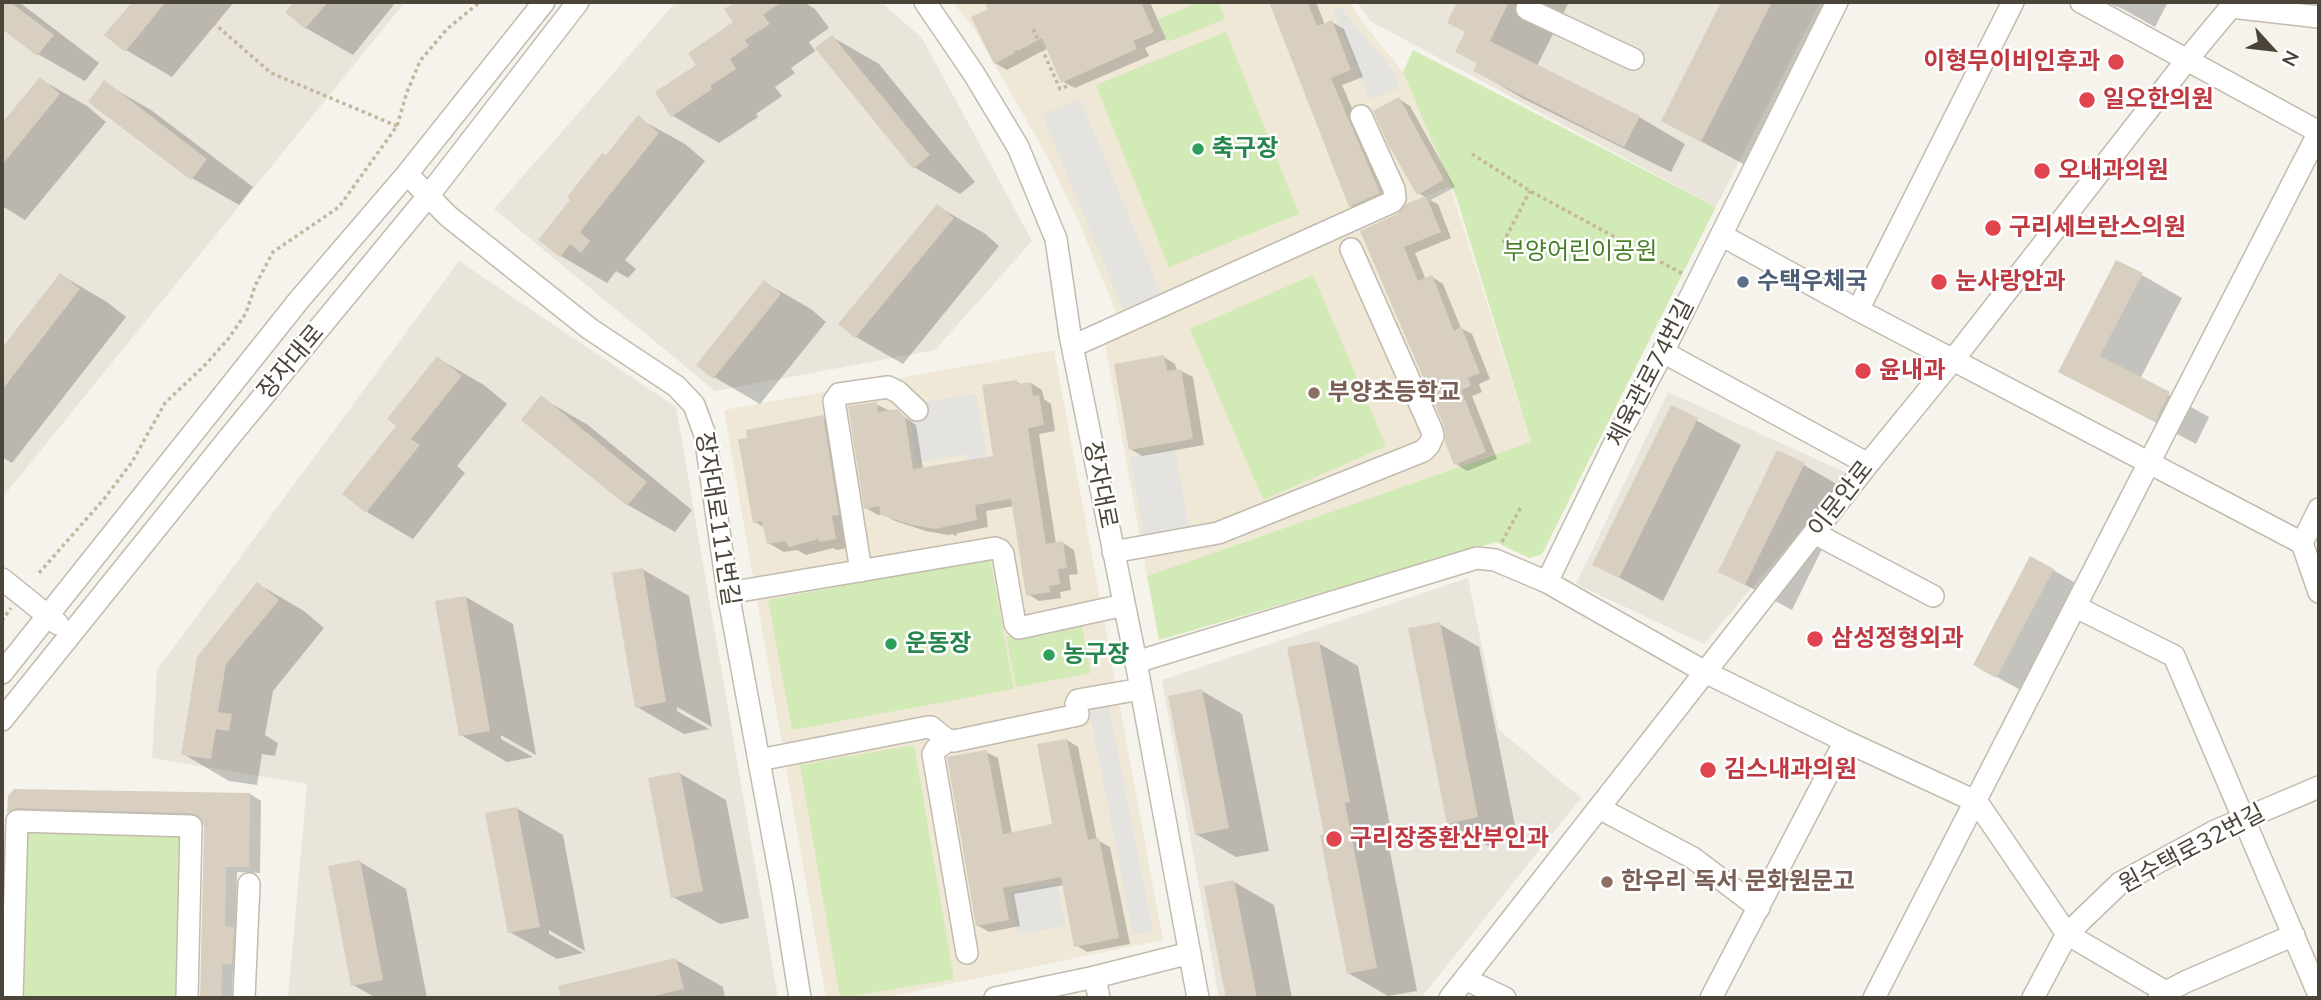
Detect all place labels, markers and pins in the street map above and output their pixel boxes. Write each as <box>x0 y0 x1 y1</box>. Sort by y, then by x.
place label: 이형무이비인후과 <box>1923 48 2100 76</box>
marker: 이형무이비인후과 <box>2106 52 2126 72</box>
place label: 일오한의원 <box>2103 86 2213 114</box>
marker: 일오한의원 <box>2077 90 2097 110</box>
place label: 축구장 <box>1212 135 1278 163</box>
marker: 축구장 <box>1190 141 1206 157</box>
place label: 오내과의원 <box>2058 157 2168 185</box>
marker: 오내과의원 <box>2032 161 2052 181</box>
place label: 구리세브란스의원 <box>2009 214 2186 242</box>
marker: 구리세브란스의원 <box>1983 218 2003 238</box>
place label: 수택우체국 <box>1757 268 1867 296</box>
place label: 눈사랑안과 <box>1955 268 2065 296</box>
marker: 눈사랑안과 <box>1929 272 1949 292</box>
marker: 수택우체국 <box>1735 274 1751 290</box>
place label: 윤내과 <box>1879 357 1945 385</box>
marker: 윤내과 <box>1853 361 1873 381</box>
place label: 부양초등학교 <box>1328 379 1460 407</box>
marker: 부양초등학교 <box>1306 385 1322 401</box>
place label: 삼성정형외과 <box>1831 625 1963 653</box>
marker: 삼성정형외과 <box>1805 629 1825 649</box>
place label: 운동장 <box>905 630 971 658</box>
marker: 운동장 <box>883 636 899 652</box>
place label: 농구장 <box>1063 641 1129 669</box>
marker: 농구장 <box>1041 647 1057 663</box>
place label: 김스내과의원 <box>1724 756 1856 784</box>
marker: 김스내과의원 <box>1698 760 1718 780</box>
place label: 구리장중환산부인과 <box>1350 825 1549 853</box>
marker: 구리장중환산부인과 <box>1324 829 1344 849</box>
place label: 한우리 독서 문화원문고 <box>1621 868 1855 896</box>
marker: 한우리 독서 문화원문고 <box>1599 874 1615 890</box>

